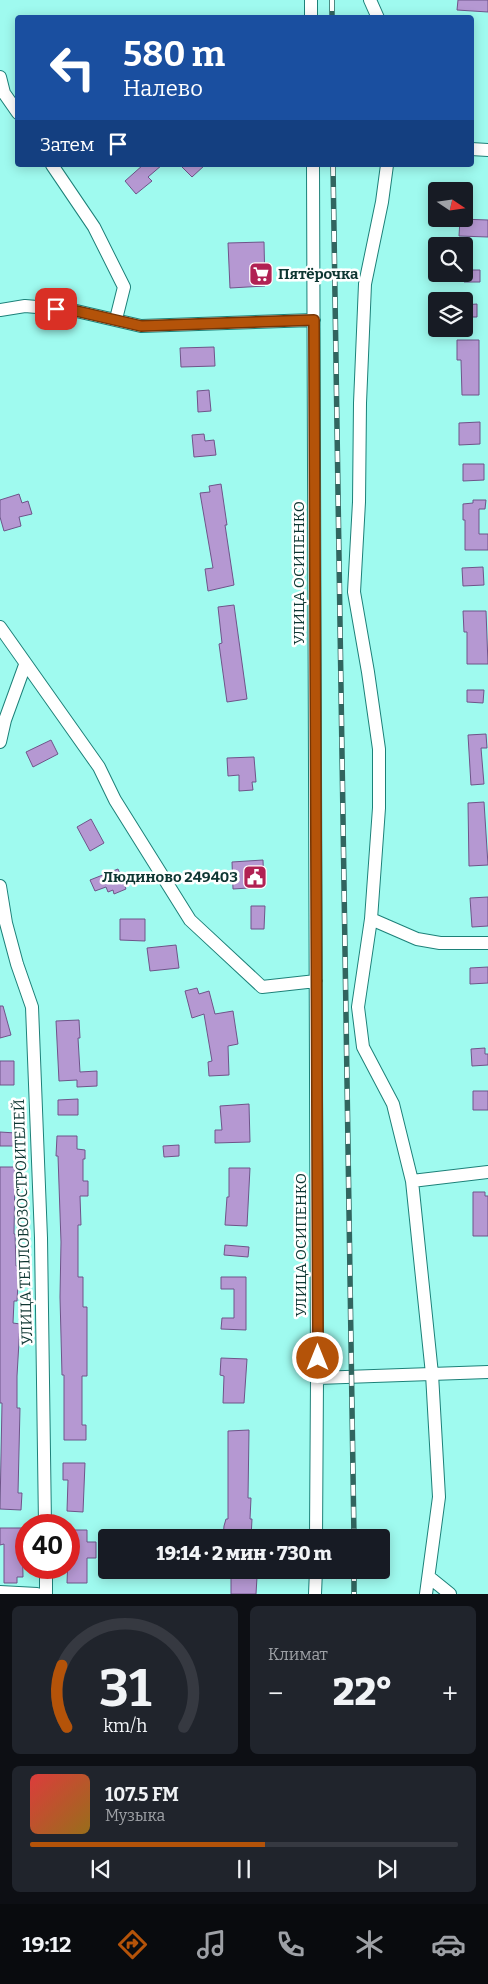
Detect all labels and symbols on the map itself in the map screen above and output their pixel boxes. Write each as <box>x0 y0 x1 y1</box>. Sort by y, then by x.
north arrow <box>428 182 472 228</box>
supermarket icon: Пятёрочка <box>248 261 274 287</box>
place label: Пятёрочка <box>278 265 359 283</box>
pin <box>35 288 77 330</box>
street label: УЛИЦА ОСИПЕНКО <box>290 501 308 645</box>
public building icon: Людиново 249403 <box>242 864 268 890</box>
place label: Людиново 249403 <box>102 868 238 886</box>
street label: УЛИЦА ТЕПЛОВОЗОСТРОИТЕЛЕЙ <box>10 1099 36 1345</box>
street label: УЛИЦА ОСИПЕНКО <box>292 1173 310 1317</box>
position arrow <box>291 1331 343 1383</box>
speed limit sign: 40 <box>15 1514 80 1579</box>

